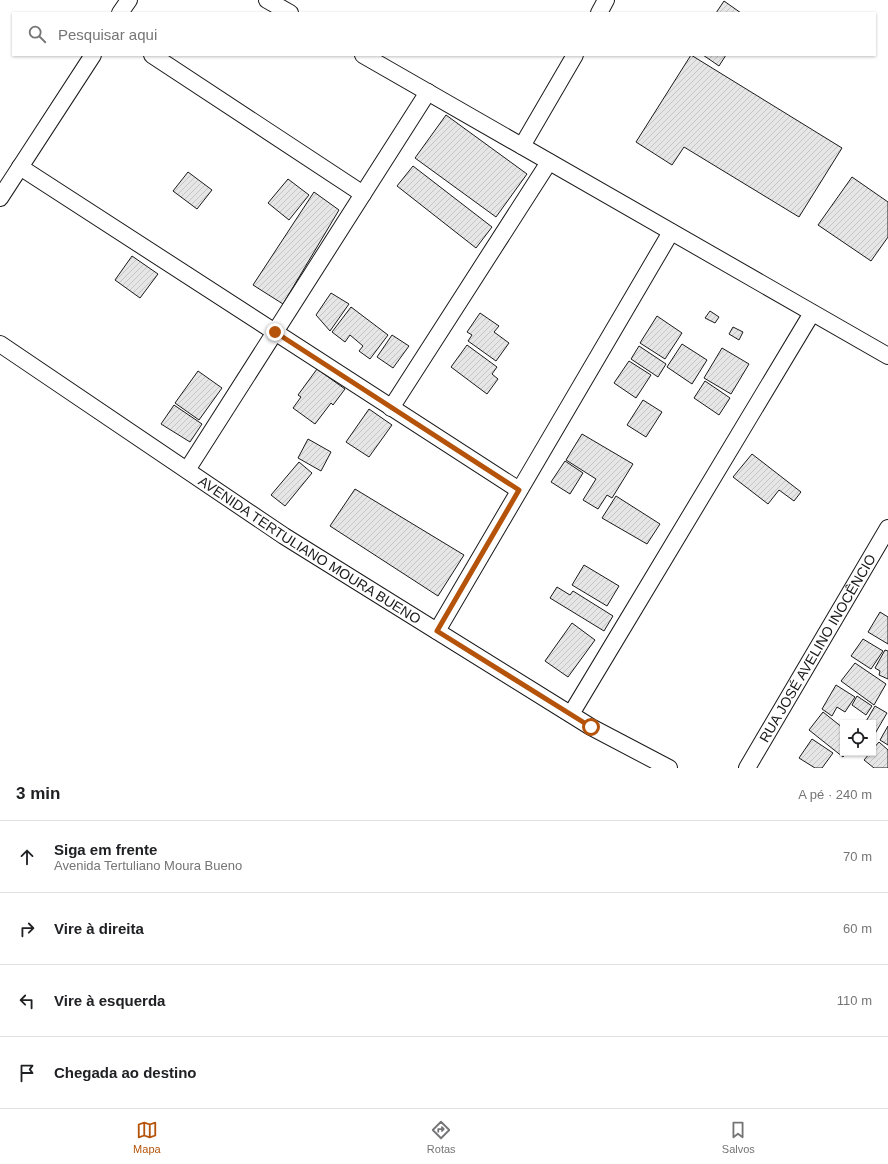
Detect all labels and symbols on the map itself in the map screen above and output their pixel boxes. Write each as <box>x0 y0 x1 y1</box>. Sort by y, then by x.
route end <box>266 323 284 341</box>
street label: AVENIDA TERTULIANO MOURA BUENO <box>196 473 424 627</box>
street label: RUA JOSÉ AVELINO INOCÊNCIO <box>756 551 879 745</box>
route start <box>582 718 600 736</box>

